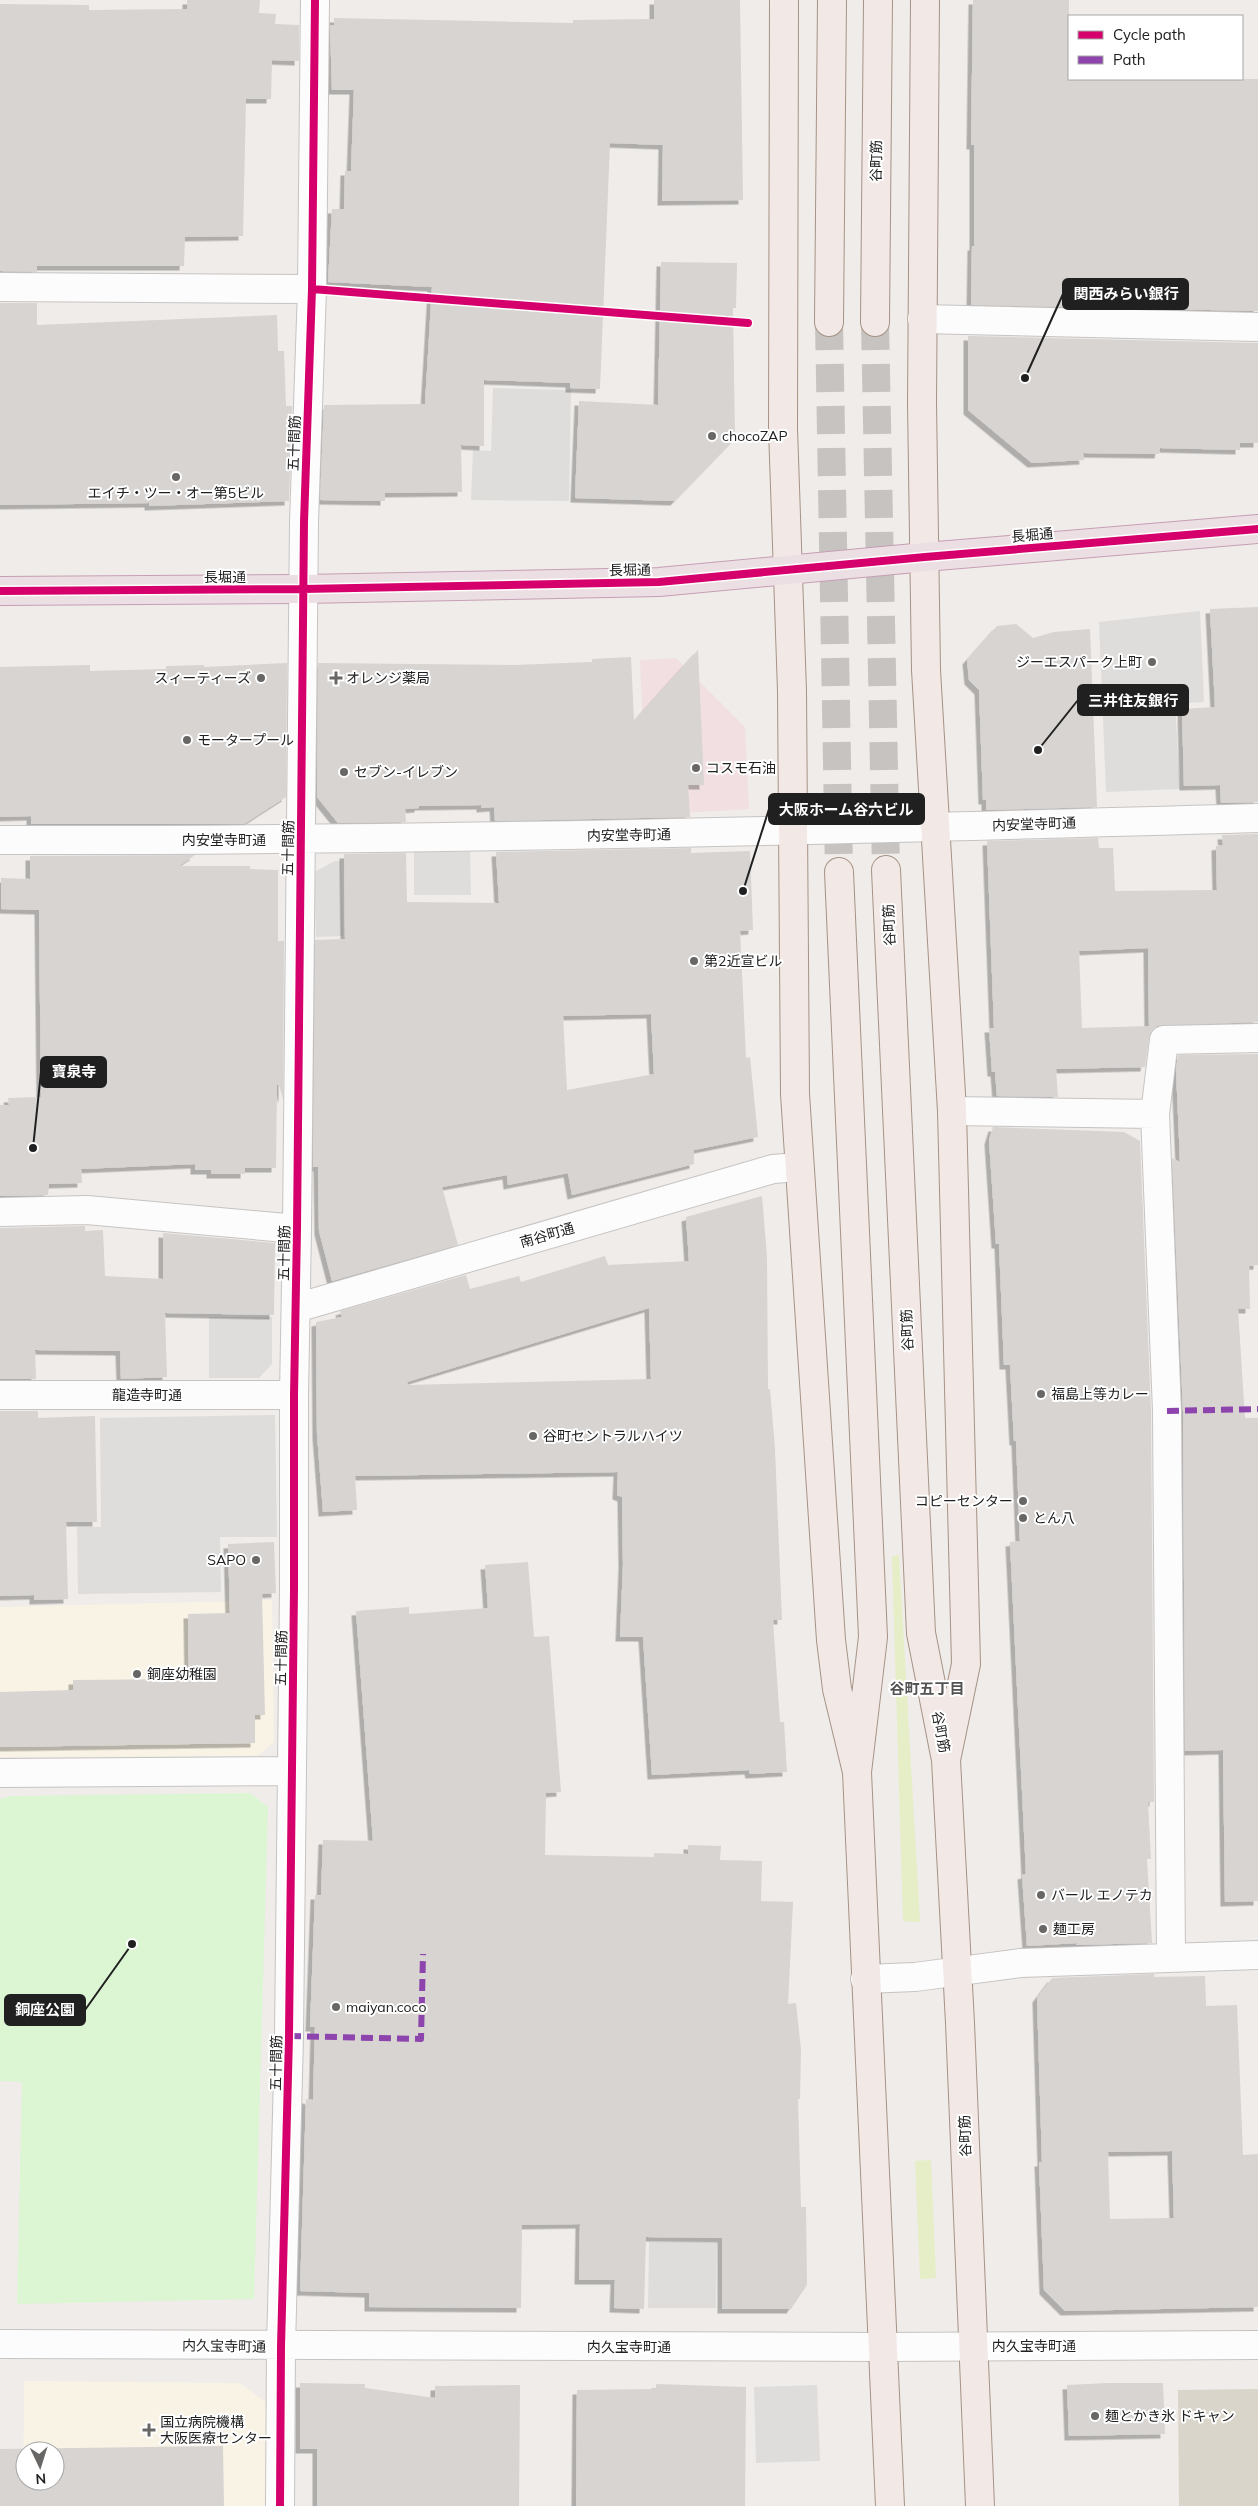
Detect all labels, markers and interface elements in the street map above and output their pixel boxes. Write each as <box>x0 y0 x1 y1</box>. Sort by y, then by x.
legend <box>1068 15 1243 80</box>
text: Cycle path <box>1113 25 1186 44</box>
text: Path <box>1113 50 1145 69</box>
street label: 谷町筋 <box>867 140 885 182</box>
callout: 関西みらい銀行 <box>1063 279 1188 309</box>
text: 関西みらい銀行 <box>1073 284 1179 303</box>
street label: 五十間筋 <box>284 415 304 471</box>
place label: chocoZAP <box>722 427 788 445</box>
marker: chocoZAP <box>706 430 718 442</box>
marker: エイチ・ツー・オー第5ビル <box>170 471 182 483</box>
place label: エイチ・ツー・オー第5ビル <box>88 484 264 502</box>
street label: 長堀通 <box>1010 524 1054 546</box>
street label: 長堀通 <box>609 561 651 579</box>
street label: 長堀通 <box>204 568 246 586</box>
place label: ジーエスパーク上町 <box>1016 653 1142 671</box>
marker: ジーエスパーク上町 <box>1146 656 1158 668</box>
place label: スィーティーズ <box>155 669 251 687</box>
place label: オレンジ薬局 <box>346 669 430 687</box>
marker: スィーティーズ <box>255 672 267 684</box>
marker: オレンジ薬局 <box>330 672 342 684</box>
callout: 三井住友銀行 <box>1078 685 1188 715</box>
text: 三井住友銀行 <box>1088 691 1178 710</box>
place label: モータープール <box>197 731 294 749</box>
marker: モータープール <box>181 734 193 746</box>
place label: コスモ石油 <box>706 759 776 777</box>
marker: コスモ石油 <box>690 762 702 774</box>
place label: セブン-イレブン <box>354 763 458 781</box>
marker: セブン-イレブン <box>338 766 350 778</box>
callout: 大阪ホーム谷六ビル <box>769 794 924 824</box>
text: 大阪ホーム谷六ビル <box>779 800 913 819</box>
street label: 内安堂寺町通 <box>992 814 1076 834</box>
street label: 五十間筋 <box>279 820 297 876</box>
street label: 内安堂寺町通 <box>587 825 671 845</box>
street label: 内安堂寺町通 <box>182 831 266 849</box>
street label: 谷町筋 <box>879 904 899 946</box>
place label: 第2近宣ビル <box>704 952 782 970</box>
marker: 第2近宣ビル <box>688 955 700 967</box>
callout: 寶泉寺 <box>41 1057 106 1087</box>
text: 寶泉寺 <box>51 1062 97 1081</box>
street label: 南谷町通 <box>518 1219 576 1251</box>
street label: 五十間筋 <box>275 1225 293 1281</box>
street label: 谷町筋 <box>897 1309 917 1351</box>
place label: 福島上等カレー <box>1051 1385 1149 1403</box>
street label: 龍造寺町通 <box>112 1386 182 1404</box>
marker: 福島上等カレー <box>1035 1388 1047 1400</box>
place label: 谷町セントラルハイツ <box>543 1427 683 1445</box>
marker: 谷町セントラルハイツ <box>527 1430 539 1442</box>
place label: コピーセンター <box>915 1492 1013 1510</box>
marker: コピーセンター <box>1017 1495 1029 1507</box>
place label: とん八 <box>1033 1509 1075 1527</box>
marker: とん八 <box>1017 1512 1029 1524</box>
place label: SAPO <box>207 1551 246 1569</box>
marker: SAPO <box>250 1554 262 1566</box>
street label: 五十間筋 <box>272 1630 290 1686</box>
place label: 銅座幼稚園 <box>147 1665 217 1683</box>
marker: 銅座幼稚園 <box>131 1668 143 1680</box>
district label: 谷町五丁目 <box>889 1679 965 1698</box>
street label: 谷町筋 <box>928 1710 954 1754</box>
place label: バール エノテカ <box>1051 1886 1153 1904</box>
marker: バール エノテカ <box>1035 1889 1047 1901</box>
place label: 麺工房 <box>1053 1920 1095 1938</box>
marker: 麺工房 <box>1037 1923 1049 1935</box>
callout: 銅座公園 <box>5 1995 85 2025</box>
place label: maiyan.coco <box>346 1998 426 2016</box>
text: 銅座公園 <box>15 2000 75 2019</box>
marker: maiyan.coco <box>330 2001 342 2013</box>
street label: 五十間筋 <box>267 2035 285 2091</box>
street label: 谷町筋 <box>955 2115 975 2157</box>
street label: 内久宝寺町通 <box>182 2336 266 2356</box>
street label: 内久宝寺町通 <box>992 2337 1076 2355</box>
street label: 内久宝寺町通 <box>587 2338 671 2356</box>
place label: 麺とかき氷 ドキャン <box>1105 2407 1235 2425</box>
marker: 麺とかき氷 ドキャン <box>1089 2410 1101 2422</box>
place label: 国立病院機構 大阪医療センター <box>160 2413 272 2447</box>
marker: 国立病院機構 大阪医療センター <box>142 2423 156 2437</box>
north arrow <box>15 2441 65 2491</box>
text: N <box>35 2470 47 2488</box>

